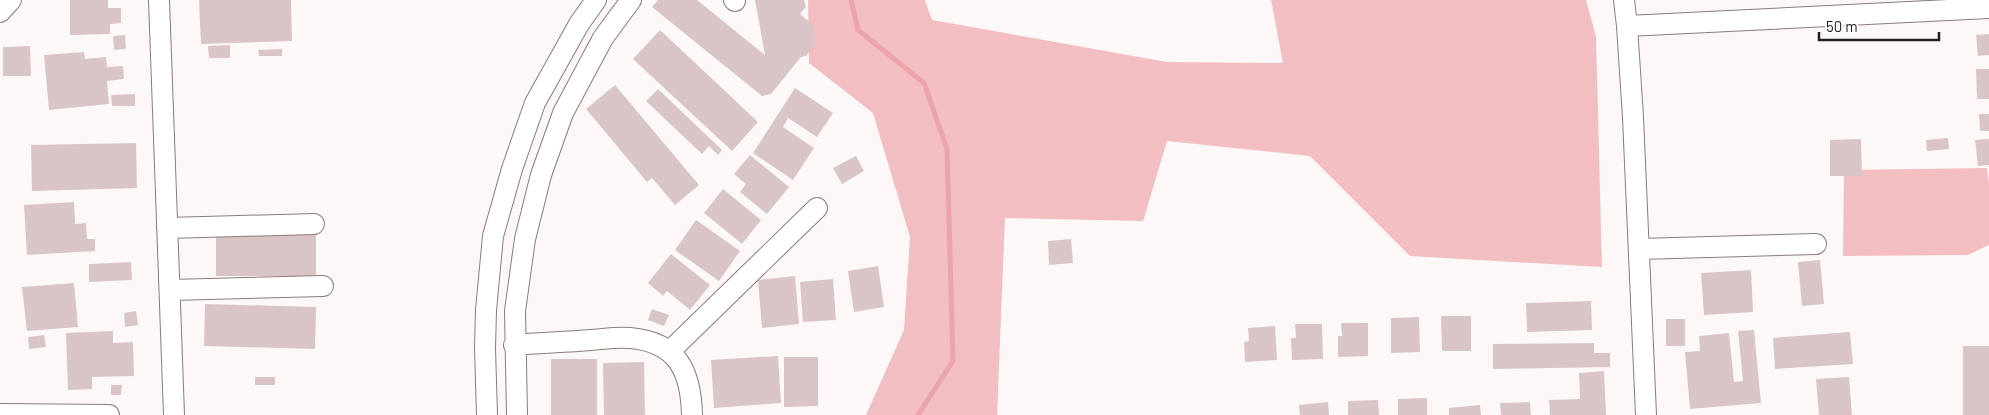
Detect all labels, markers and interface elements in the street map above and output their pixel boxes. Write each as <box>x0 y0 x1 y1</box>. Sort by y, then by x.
scale bar <box>1819 10 1939 42</box>
text: 50 m <box>1826 17 1858 35</box>

